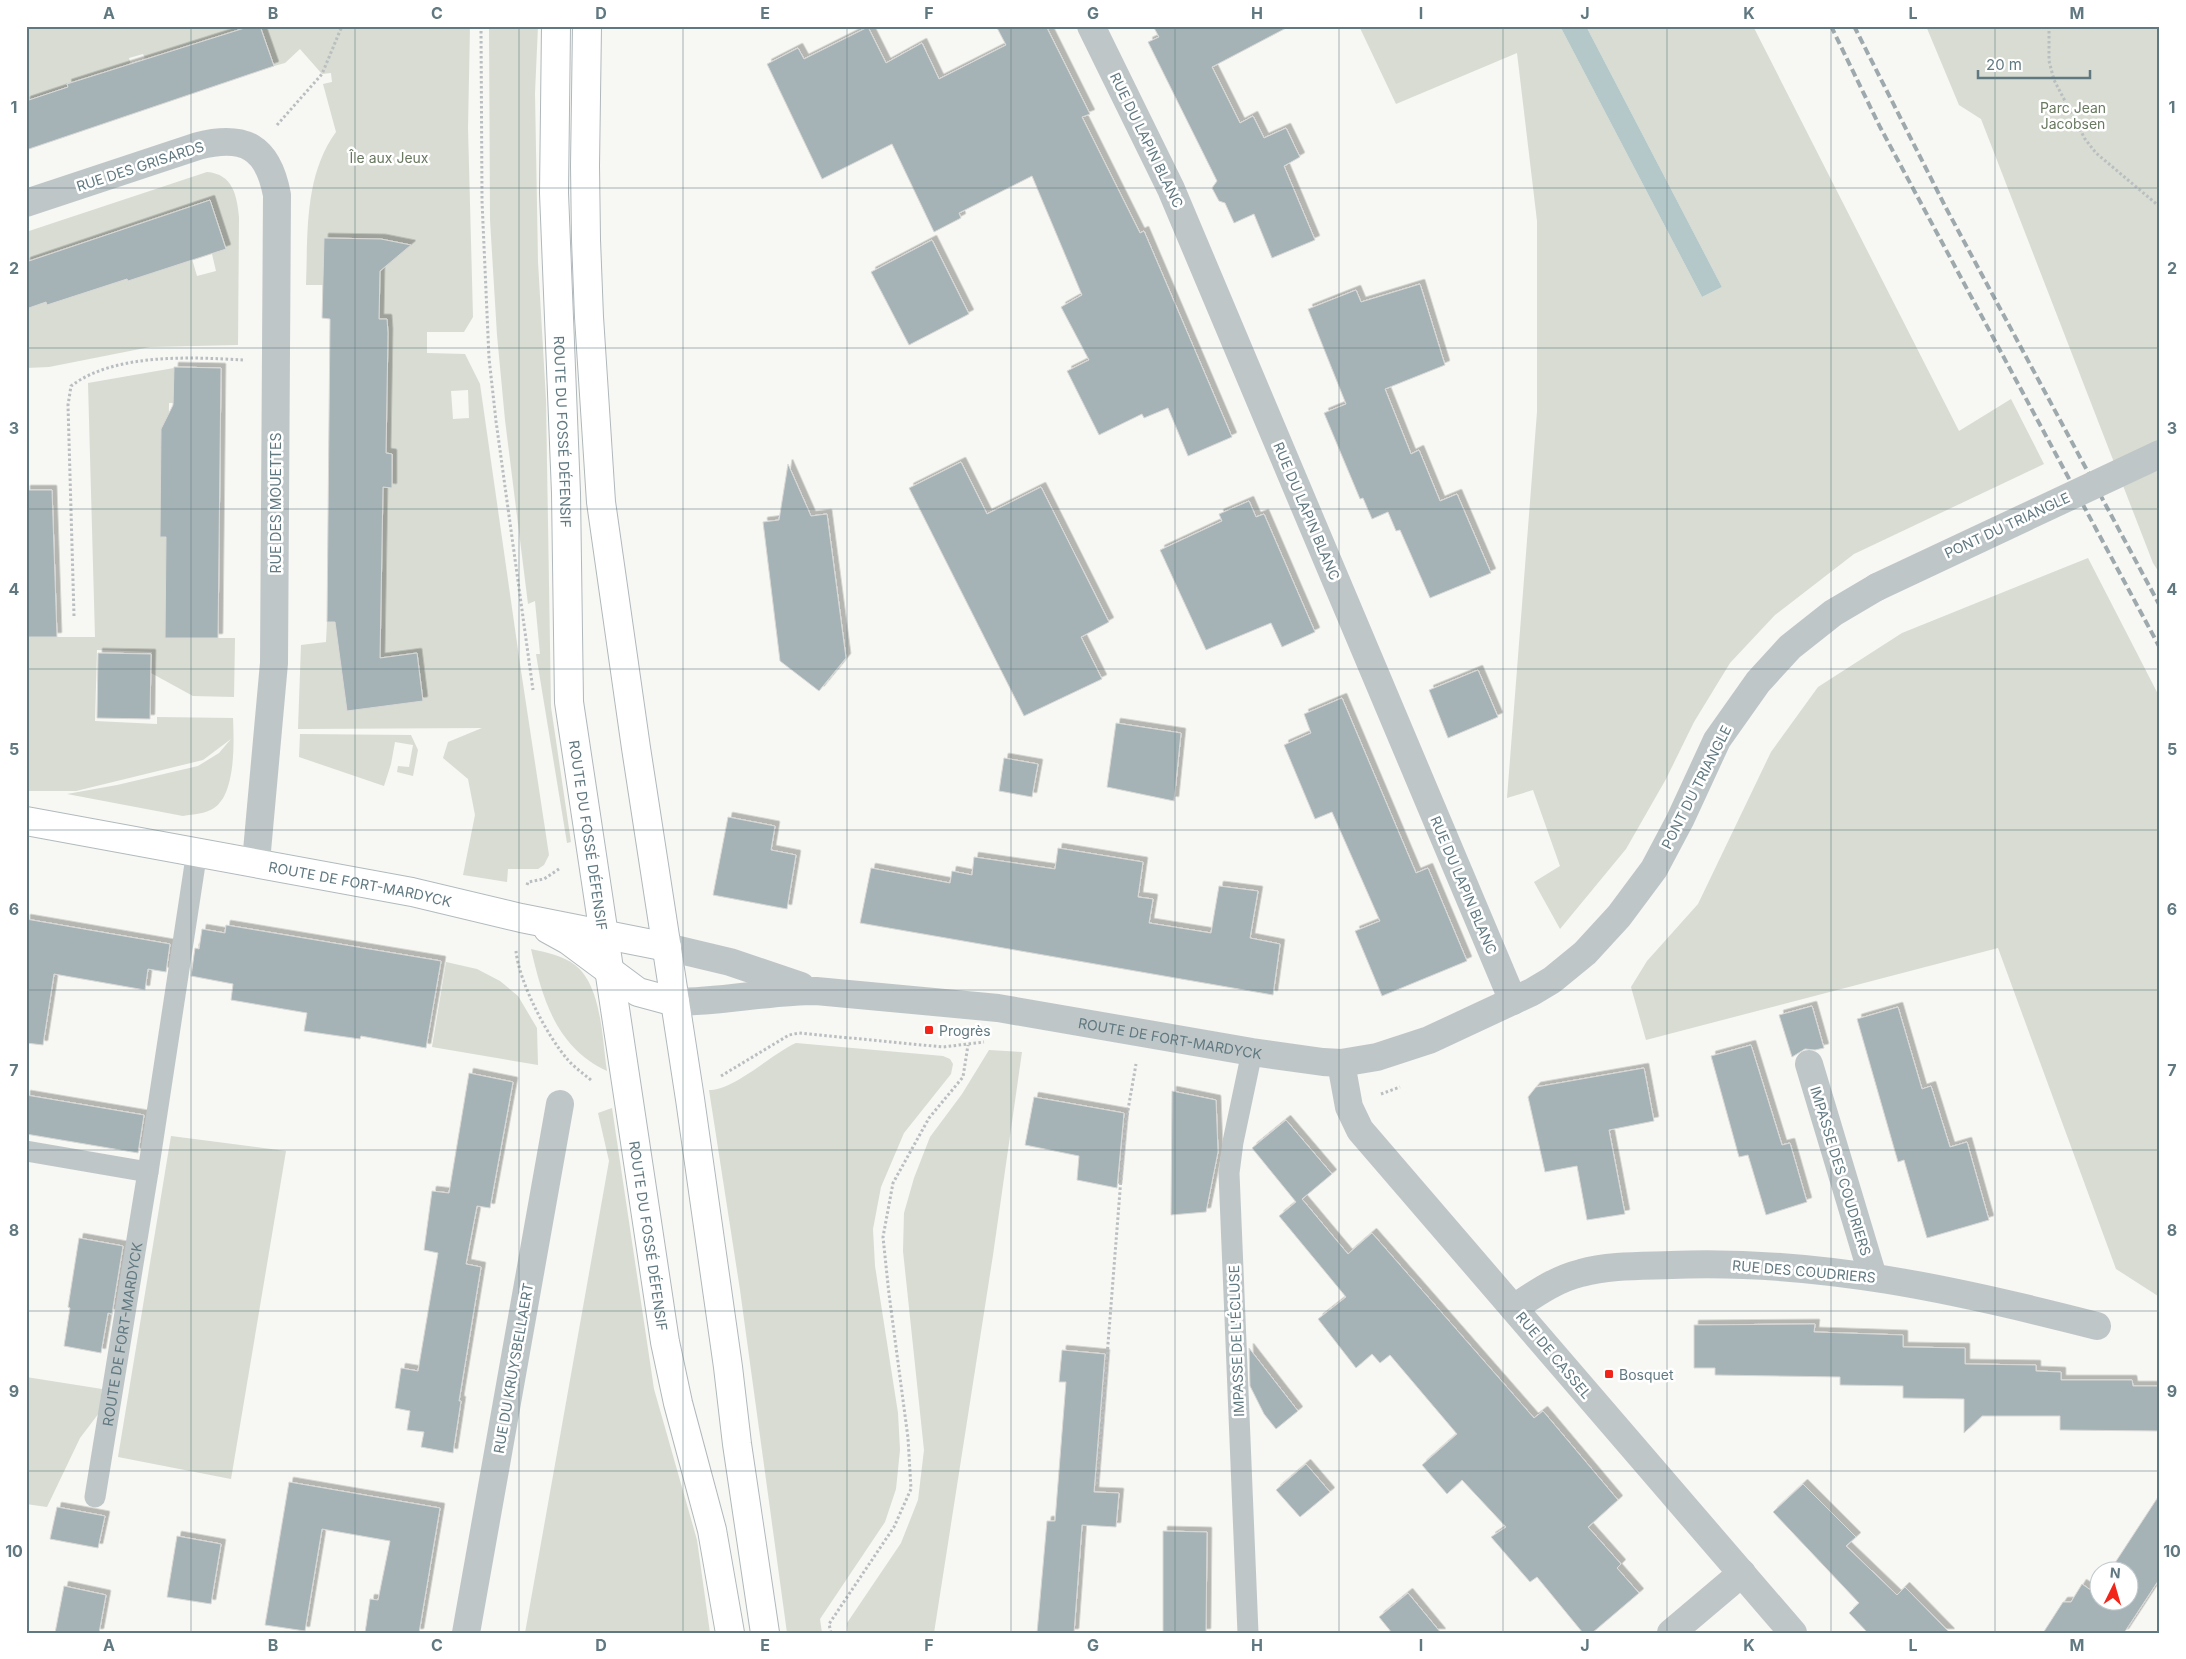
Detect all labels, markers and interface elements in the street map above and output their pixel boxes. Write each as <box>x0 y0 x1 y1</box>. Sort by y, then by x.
text: A <box>103 3 115 23</box>
text: B <box>268 3 278 23</box>
text: C <box>431 3 443 23</box>
text: D <box>595 3 607 23</box>
text: E <box>760 3 770 23</box>
text: F <box>924 3 934 23</box>
text: G <box>1087 3 1099 23</box>
text: H <box>1251 3 1263 23</box>
text: I <box>1419 3 1423 23</box>
text: J <box>1580 3 1590 23</box>
text: K <box>1743 3 1755 23</box>
text: L <box>1908 3 1918 23</box>
text: M <box>2070 3 2084 23</box>
scale bar <box>1978 48 2091 80</box>
text: 20 m <box>1986 55 2022 74</box>
street label: RUE DU LAPIN BLANC <box>1107 70 1187 210</box>
text: 1 <box>11 97 17 117</box>
text: 1 <box>2169 97 2175 117</box>
park label: Parc Jean Jacobsen <box>2040 99 2106 132</box>
street label: RUE DES GRISARDS <box>74 137 206 195</box>
park label: Île aux Jeux <box>348 149 429 166</box>
text: 2 <box>9 258 19 278</box>
text: 2 <box>2167 258 2177 278</box>
street label: ROUTE DU FOSSÉ DÉFENSIF <box>551 335 575 528</box>
text: 3 <box>9 418 19 438</box>
text: 3 <box>2167 418 2177 438</box>
street label: RUE DES MOUETTES <box>267 433 284 573</box>
street label: RUE DU LAPIN BLANC <box>1270 439 1344 583</box>
street label: PONT DU TRIANGLE <box>1942 488 2072 562</box>
text: 4 <box>9 579 20 599</box>
text: 4 <box>2167 579 2178 599</box>
street label: PONT DU TRIANGLE <box>1657 722 1735 852</box>
text: 5 <box>9 739 19 759</box>
street label: ROUTE DU FOSSÉ DÉFENSIF <box>566 739 612 932</box>
text: 5 <box>2167 739 2177 759</box>
street label: RUE DU LAPIN BLANC <box>1427 813 1501 957</box>
street label: ROUTE DE FORT-MARDYCK <box>267 857 454 910</box>
text: 6 <box>9 899 19 919</box>
text: 6 <box>2167 899 2177 919</box>
street label: ROUTE DE FORT-MARDYCK <box>1077 1014 1264 1062</box>
place label: Progrès <box>939 1022 991 1039</box>
marker: Progrès <box>923 1024 935 1036</box>
text: 7 <box>9 1060 19 1080</box>
text: 7 <box>2167 1060 2177 1080</box>
street label: IMPASSE DES COUDRIERS <box>1807 1084 1875 1258</box>
street label: ROUTE DU FOSSÉ DÉFENSIF <box>626 1139 672 1332</box>
text: 8 <box>9 1220 19 1240</box>
text: 8 <box>2167 1220 2177 1240</box>
street label: ROUTE DE FORT-MARDYCK <box>98 1240 145 1427</box>
street label: RUE DES COUDRIERS <box>1732 1256 1876 1286</box>
street label: IMPASSE DE L'ÉCLUSE <box>1225 1265 1247 1417</box>
street label: RUE DU KRUYSBELLAERT <box>490 1281 536 1455</box>
street label: RUE DE CASSEL <box>1513 1308 1595 1402</box>
place label: Bosquet <box>1619 1366 1674 1383</box>
marker: Bosquet <box>1603 1368 1615 1380</box>
text: 9 <box>9 1381 19 1401</box>
text: 9 <box>2167 1381 2177 1401</box>
text: 10 <box>5 1541 23 1561</box>
text: 10 <box>2163 1541 2181 1561</box>
north arrow <box>2088 1562 2138 1612</box>
text: N <box>2109 1564 2121 1581</box>
text: A <box>103 1635 115 1655</box>
text: B <box>268 1635 278 1655</box>
text: C <box>431 1635 443 1655</box>
text: D <box>595 1635 607 1655</box>
text: E <box>760 1635 770 1655</box>
text: F <box>924 1635 934 1655</box>
text: G <box>1087 1635 1099 1655</box>
text: H <box>1251 1635 1263 1655</box>
text: I <box>1419 1635 1423 1655</box>
text: J <box>1580 1635 1590 1655</box>
text: K <box>1743 1635 1755 1655</box>
text: L <box>1908 1635 1918 1655</box>
text: M <box>2070 1635 2084 1655</box>

